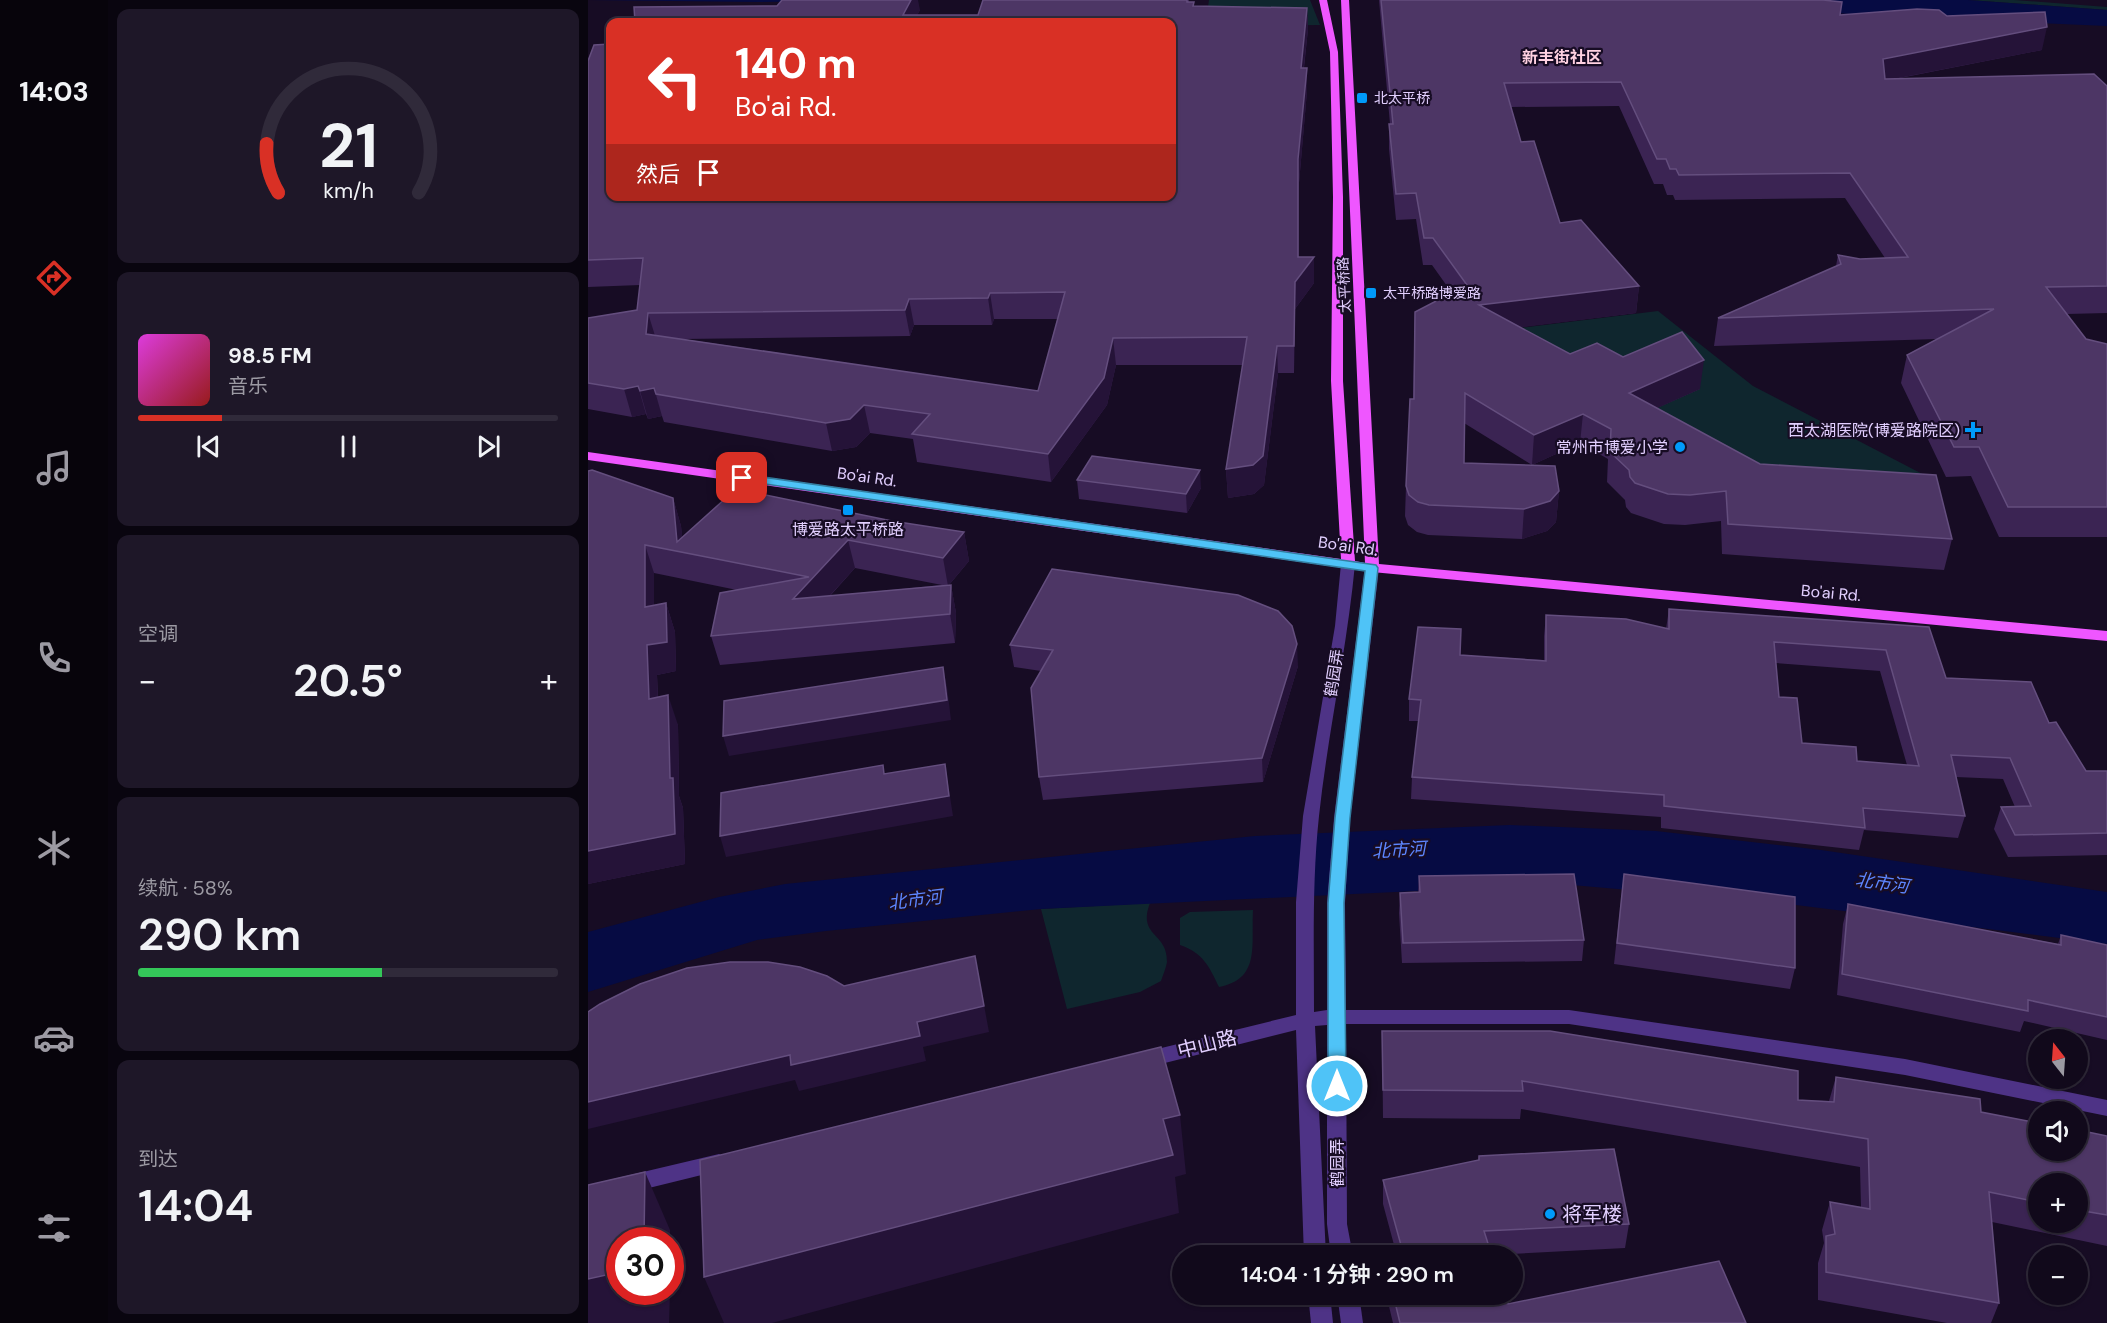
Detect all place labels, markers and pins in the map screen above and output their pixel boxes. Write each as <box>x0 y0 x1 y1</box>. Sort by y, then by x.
place label: 北太平桥 <box>1374 89 1430 107</box>
marker: 北太平桥 <box>1355 91 1369 105</box>
place label: 太平桥路博爱路 <box>1383 284 1481 302</box>
marker: 太平桥路博爱路 <box>1364 286 1378 300</box>
place label: 西太湖医院(博爱路院区) <box>1788 420 1960 441</box>
marker: 西太湖医院(博爱路院区) <box>1964 421 1982 439</box>
place label: 常州市博爱小学 <box>1556 437 1668 458</box>
marker: 常州市博爱小学 <box>1673 440 1687 454</box>
pin <box>716 452 767 503</box>
marker: 博爱路太平桥路 <box>841 503 855 517</box>
place label: 博爱路太平桥路 <box>792 519 904 540</box>
place label: 将军楼 <box>1562 1201 1622 1227</box>
marker: 将军楼 <box>1543 1207 1557 1221</box>

